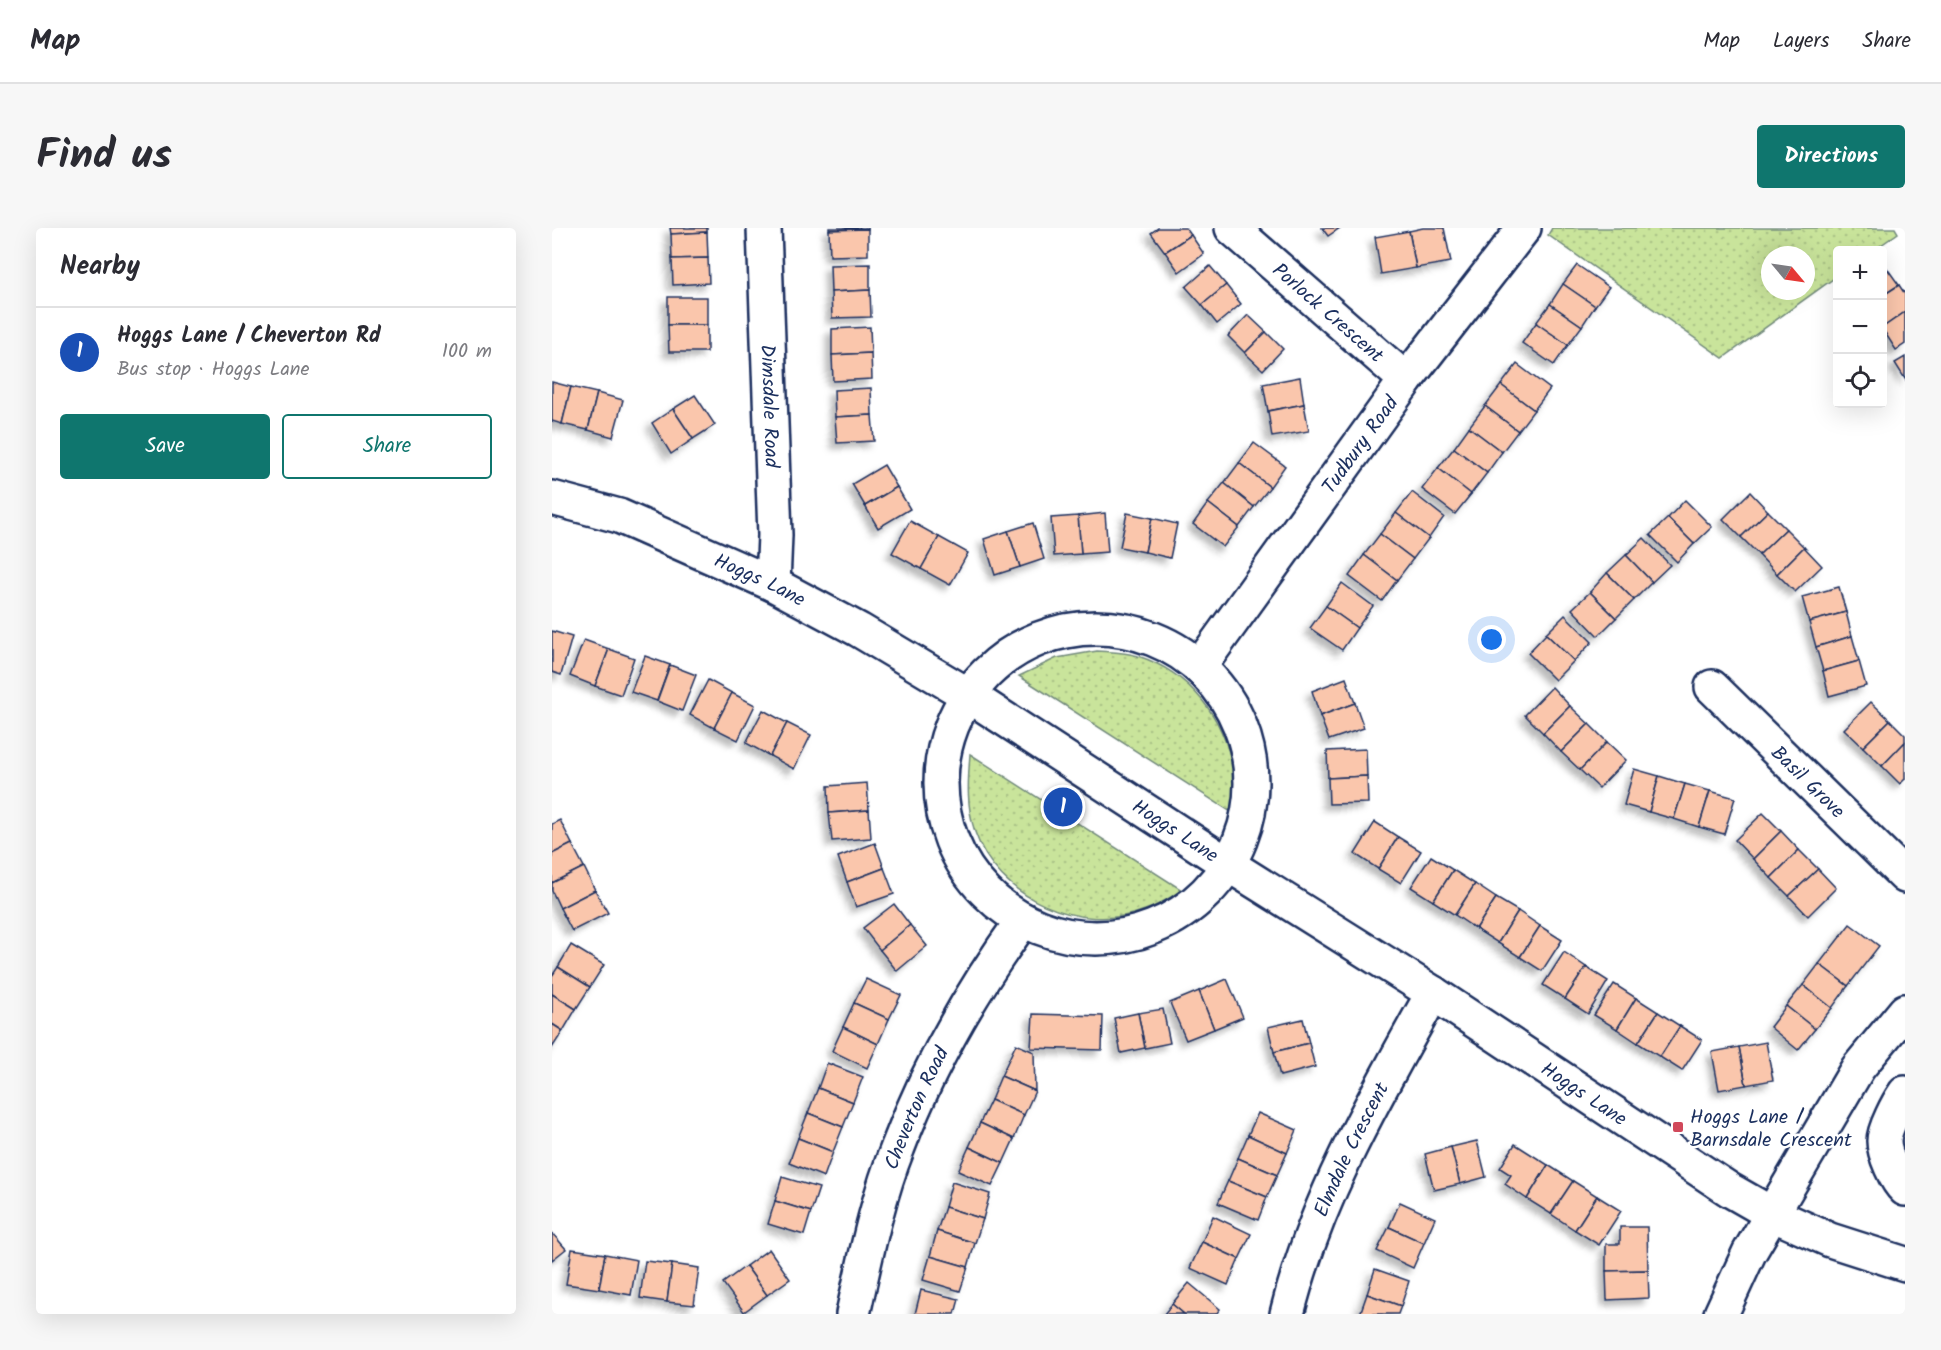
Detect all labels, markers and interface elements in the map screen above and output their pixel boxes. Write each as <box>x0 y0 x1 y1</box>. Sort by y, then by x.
text: Map <box>30 19 81 64</box>
text: Map <box>1703 25 1740 58</box>
text: Layers <box>1773 25 1829 58</box>
text: Share <box>1862 25 1911 58</box>
text: Find us <box>36 123 172 190</box>
button: Directions <box>1757 125 1905 188</box>
text: Nearby <box>60 246 140 288</box>
north arrow <box>1761 246 1815 300</box>
map controls <box>1833 246 1887 408</box>
button: + <box>1833 246 1887 300</box>
street label: Porlock Crescent <box>1264 256 1390 372</box>
button: − <box>1833 300 1887 354</box>
text: Hoggs Lane / Cheverton Rd <box>117 319 381 354</box>
text: 1 <box>76 336 83 368</box>
text: 100 m <box>442 336 492 368</box>
street label: Dimsdale Road <box>750 344 787 469</box>
text: Bus stop · Hoggs Lane <box>117 354 310 386</box>
button: locate <box>1833 354 1887 408</box>
street label: Tudbury Road <box>1315 389 1408 501</box>
button: Save <box>60 414 270 479</box>
button: Share <box>282 414 492 479</box>
street label: Hoggs Lane <box>708 546 811 617</box>
your location <box>1477 625 1506 654</box>
street label: Basil Grove <box>1762 739 1852 827</box>
pin: 1 <box>1044 784 1082 830</box>
street label: Hoggs Lane <box>1125 792 1224 872</box>
street label: Cheverton Road <box>877 1041 959 1174</box>
street label: Hoggs Lane <box>1533 1055 1633 1135</box>
street label: Elmdale Crescent <box>1306 1077 1399 1222</box>
place label: Hoggs Lane / Barnsdale Crescent <box>1690 1102 1852 1157</box>
marker: Hoggs Lane / Barnsdale Crescent <box>1671 1120 1685 1134</box>

